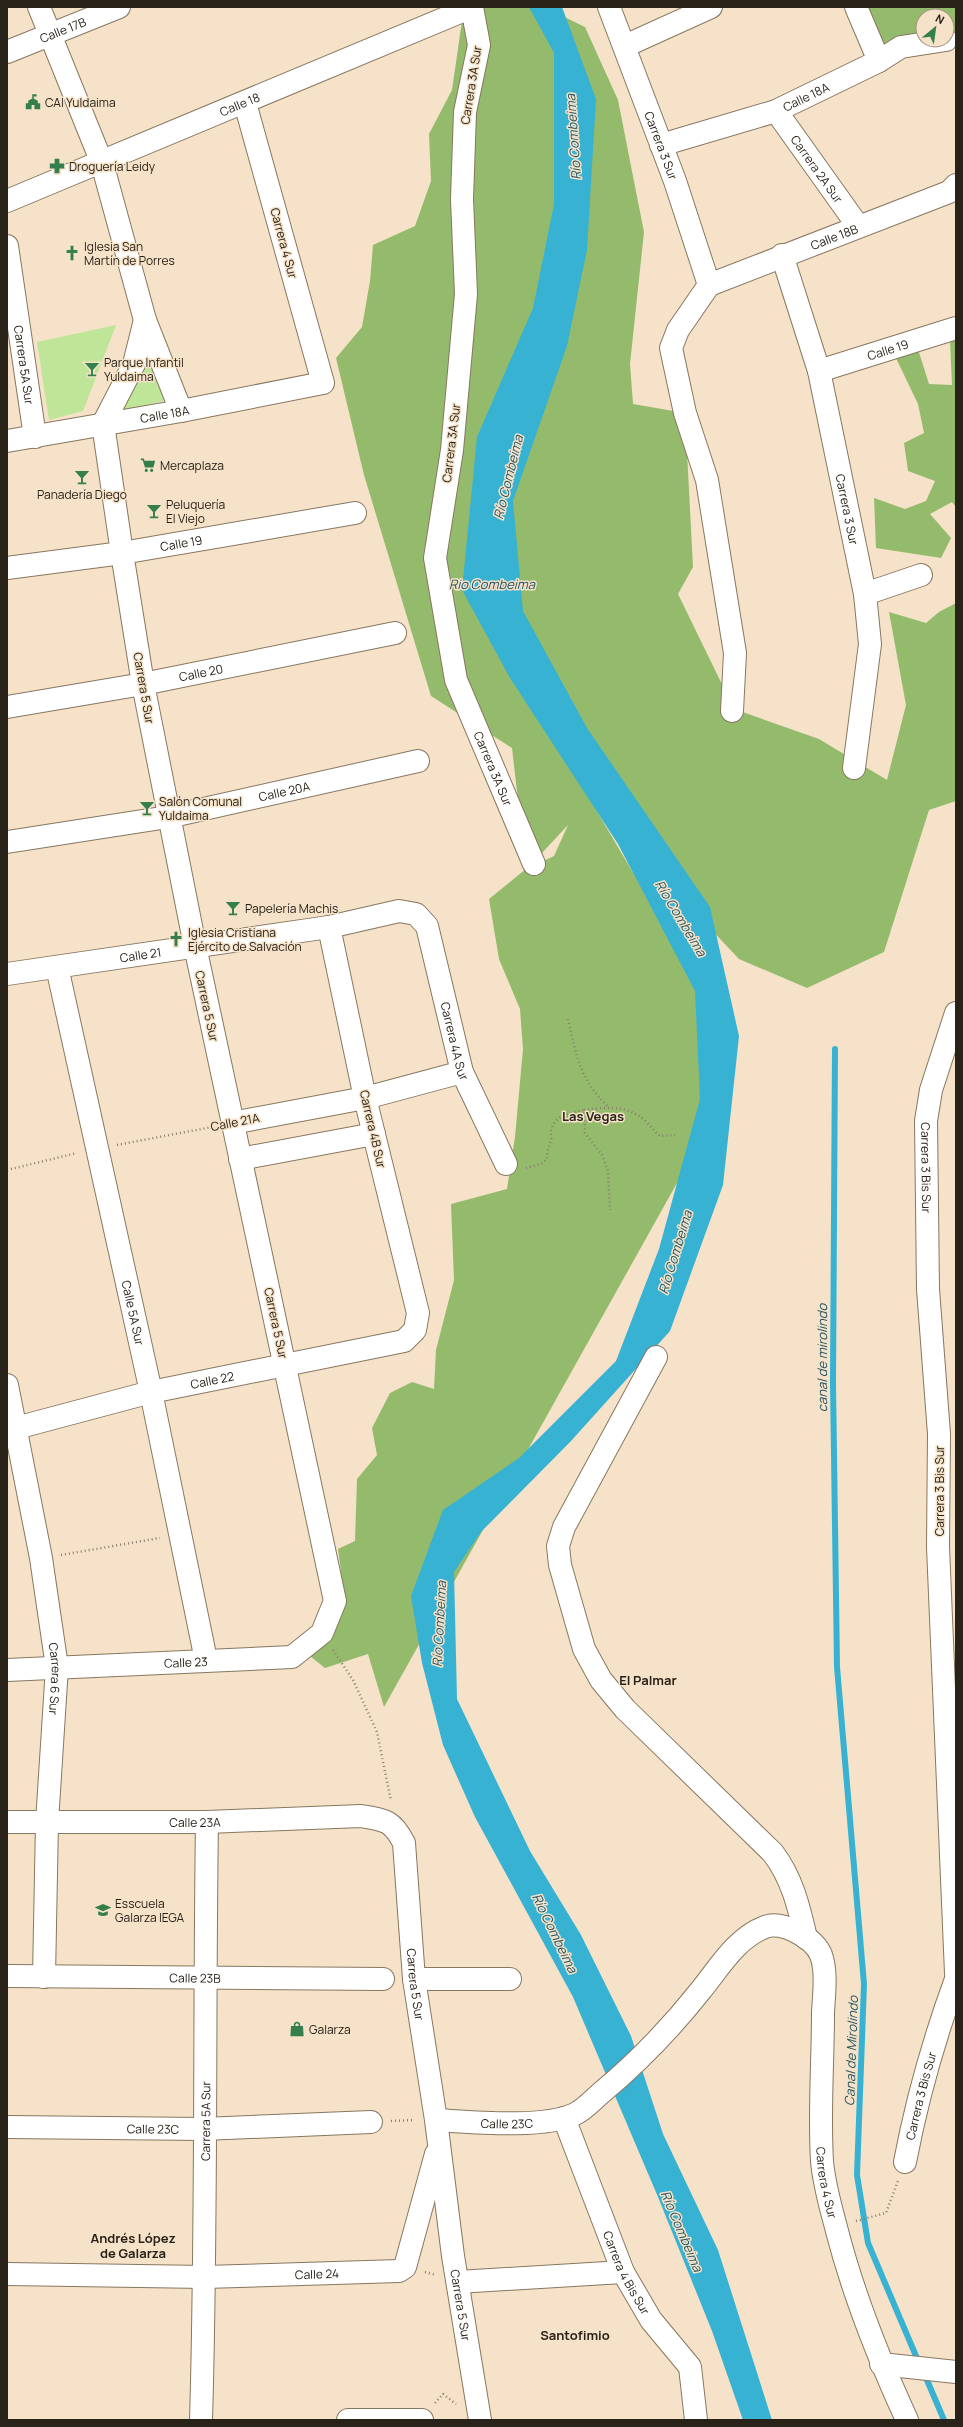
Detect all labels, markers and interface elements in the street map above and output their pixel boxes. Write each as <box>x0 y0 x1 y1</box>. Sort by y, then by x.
north arrow <box>915 8 955 48</box>
text: N <box>933 10 947 27</box>
street label: Calle 17B <box>37 13 88 47</box>
street label: Carrera 3A Sur <box>456 44 486 126</box>
street label: Calle 18A <box>780 78 832 115</box>
street label: Calle 18 <box>217 88 262 120</box>
public building icon: CAI Yuldaima <box>24 93 42 111</box>
water label: Río Combeima <box>561 93 585 181</box>
place label: CAI Yuldaima <box>45 94 116 111</box>
street label: Carrera 3 Sur <box>641 109 682 183</box>
street label: Carrera 2A Sur <box>787 132 848 207</box>
pharmacy icon: Droguería Leidy <box>48 157 66 175</box>
place label: Droguería Leidy <box>69 158 156 175</box>
street label: Carrera 4 Sur <box>266 206 302 281</box>
street label: Calle 18B <box>808 220 860 253</box>
place label: Iglesia San Martín de Porres <box>84 238 175 269</box>
church icon: Iglesia San Martín de Porres <box>63 244 81 262</box>
street label: Carrera 5A Sur <box>10 324 39 406</box>
street label: Calle 19 <box>865 335 910 364</box>
place label: Parque Infantil Yuldaima <box>104 354 184 385</box>
bar icon: Parque Infantil Yuldaima <box>83 360 101 378</box>
street label: Calle 18A <box>139 401 191 426</box>
street label: Carrera 3A Sur <box>438 402 464 483</box>
water label: Río Combeima <box>489 432 527 521</box>
supermarket icon: Mercaplaza <box>139 456 157 474</box>
place label: Mercaplaza <box>160 457 224 474</box>
bar icon: Panadería Diego <box>73 468 91 486</box>
street label: Carrera 3 Sur <box>832 472 863 547</box>
place label: Panadería Diego <box>37 486 127 503</box>
place label: Peluquería El Viejo <box>166 496 225 527</box>
bar icon: Peluquería El Viejo <box>145 502 163 520</box>
street label: Calle 19 <box>159 531 204 555</box>
water label: Rio Combeima <box>449 575 536 593</box>
street label: Carrera 5 Sur <box>129 651 159 726</box>
street label: Calle 20 <box>177 660 224 685</box>
street label: Carrera 3A Sur <box>470 728 517 809</box>
street label: Calle 20A <box>257 777 312 805</box>
place label: Salón Comunal Yuldaima <box>159 793 242 824</box>
bar icon: Salón Comunal Yuldaima <box>138 799 156 817</box>
water label: Río Combeima <box>651 876 711 960</box>
bar icon: Papelería Machis <box>224 899 242 917</box>
place label: Papelería Machis <box>245 900 338 917</box>
place label: Iglesia Cristiana Ejército de Salvación <box>188 924 302 955</box>
church icon: Iglesia Cristiana Ejército de Salvación <box>167 930 185 948</box>
street label: Calle 21 <box>119 943 163 966</box>
street label: Carrera 5 Sur <box>191 969 223 1044</box>
street label: Carrera 4A Sur <box>437 1000 473 1084</box>
street label: Carrera 4B Sur <box>356 1088 390 1170</box>
district label: Las Vegas <box>562 1107 624 1125</box>
street label: Calle 21A <box>209 1109 261 1135</box>
street label: Carrera 3 Bis Sur <box>918 1122 936 1214</box>
water label: Río Combeima <box>654 1207 696 1296</box>
street label: Calle 5A Sur <box>118 1279 149 1347</box>
street label: Carrera 5 Sur <box>260 1286 292 1361</box>
water label: canal de mirolindo <box>813 1303 831 1412</box>
street label: Calle 22 <box>189 1367 235 1392</box>
street label: Carrera 3 Bis Sur <box>931 1445 948 1536</box>
water label: Río Combeima <box>428 1580 450 1667</box>
street label: Carrera 6 Sur <box>45 1641 66 1716</box>
street label: Calle 23 <box>164 1652 208 1671</box>
district label: El Palmar <box>619 1671 677 1689</box>
street label: Calle 23A <box>169 1813 221 1831</box>
water label: Río Combeima <box>528 1890 582 1976</box>
place label: Esscuela Galarza IEGA <box>115 1895 184 1926</box>
school or university icon: Esscuela Galarza IEGA <box>94 1901 112 1919</box>
street label: Carrera 5 Sur <box>403 1948 429 2022</box>
street label: Calle 23B <box>169 1969 221 1986</box>
water label: Canal de Mirolindo <box>840 1994 862 2106</box>
shop icon: Galarza <box>288 2020 306 2038</box>
place label: Galarza <box>309 2021 351 2038</box>
street label: Carrera 3 Bis Sur <box>901 2049 940 2142</box>
street label: Carrera 5A Sur <box>196 2080 214 2161</box>
street label: Calle 23C <box>480 2114 534 2132</box>
street label: Calle 23C <box>127 2120 180 2137</box>
street label: Carrera 4 Sur <box>813 2147 842 2221</box>
water label: Río Combeima <box>657 2188 707 2275</box>
street label: Carrera 4 Bis Sur <box>599 2228 655 2318</box>
district label: Andrés López de Galarza <box>90 2229 176 2262</box>
street label: Calle 24 <box>295 2264 339 2283</box>
street label: Carrera 5 Sur <box>447 2268 475 2343</box>
district label: Santofimio <box>540 2326 610 2344</box>

